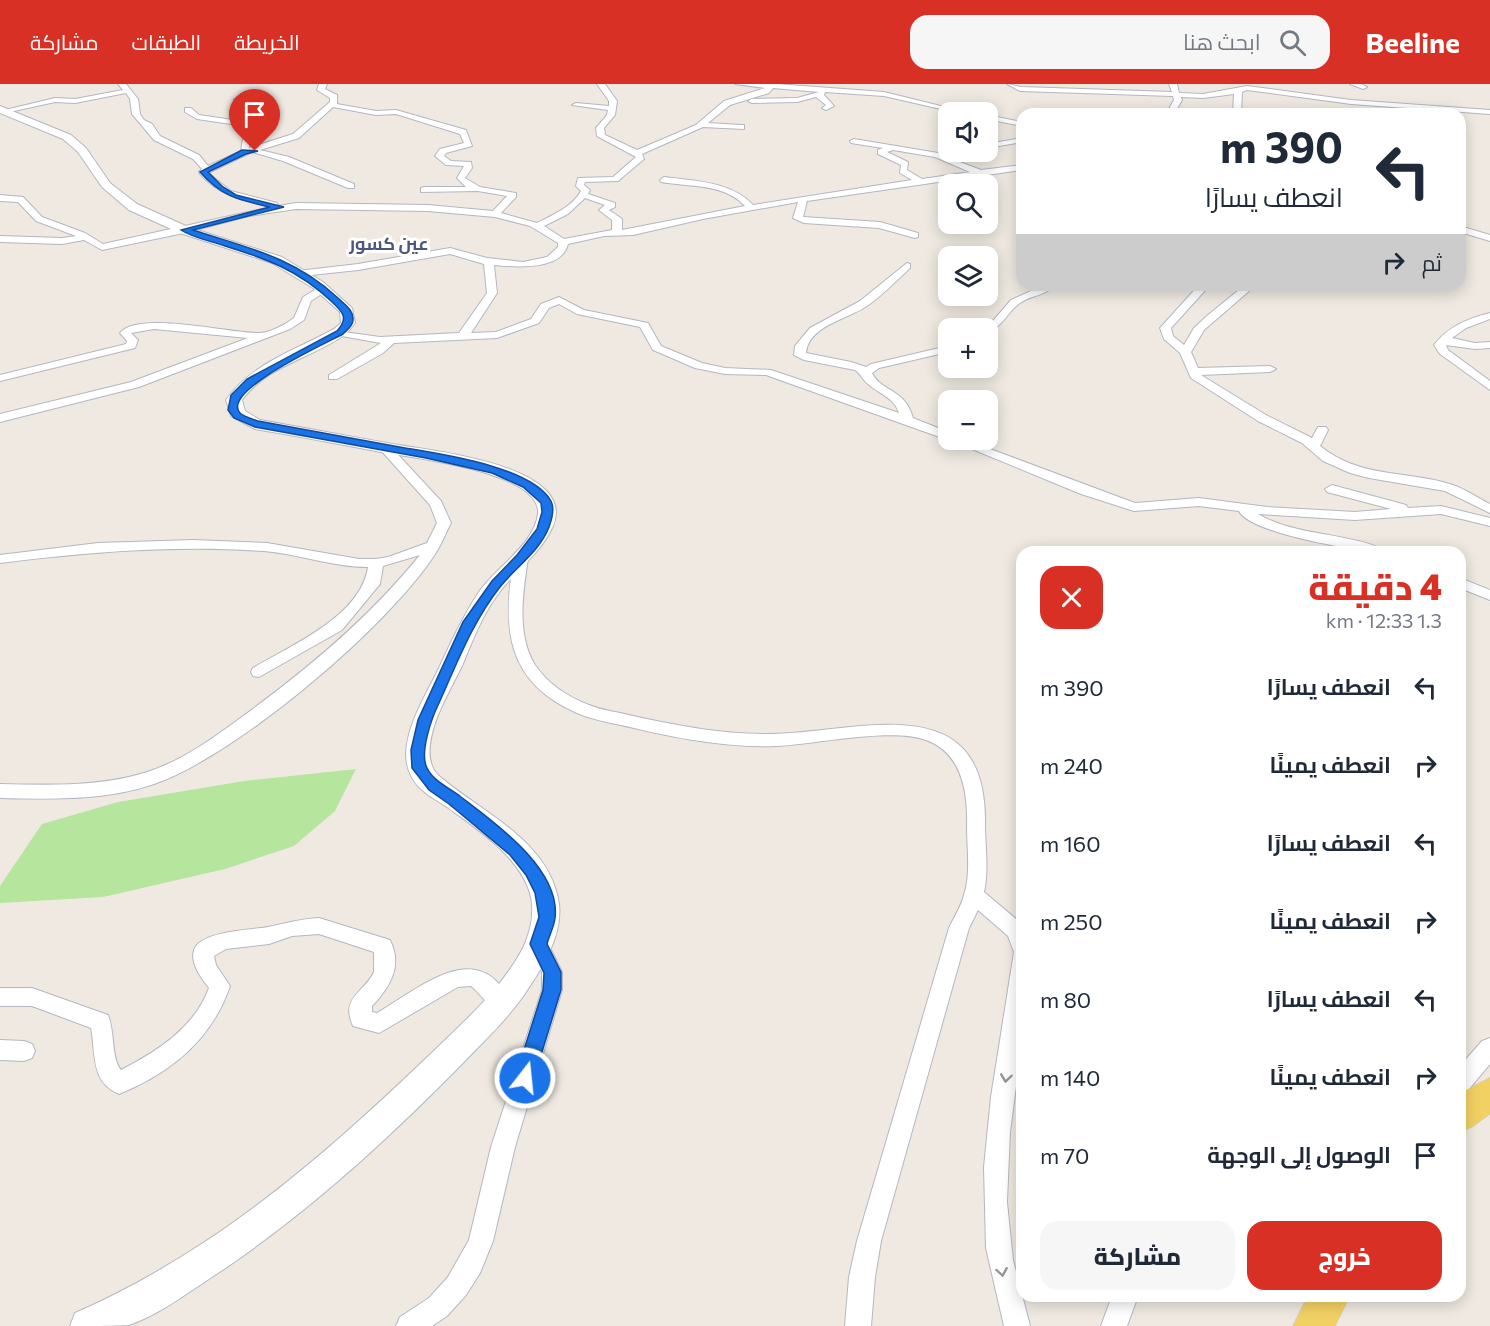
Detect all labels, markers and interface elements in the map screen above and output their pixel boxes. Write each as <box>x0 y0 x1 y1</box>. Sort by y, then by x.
search box <box>910 15 1330 69</box>
text: Beeline <box>1366 25 1460 59</box>
icon: search <box>1276 26 1309 59</box>
text: ابحث هنا <box>1183 28 1261 55</box>
text: مشاركة <box>30 29 99 54</box>
text: الطبقات <box>132 29 201 54</box>
text: الخريطة <box>234 29 300 54</box>
pin <box>229 89 280 151</box>
icon: arrive <box>238 98 271 131</box>
map controls <box>938 102 998 450</box>
button: sound <box>938 102 998 162</box>
text: 390 m <box>1220 120 1343 172</box>
icon: left <box>1364 132 1442 210</box>
button: search <box>938 174 998 234</box>
text: انعطف يسارًا <box>1205 180 1343 213</box>
district label: عين كسور <box>348 232 429 255</box>
button: layers <box>938 246 998 306</box>
icon: right <box>1377 246 1410 279</box>
text: ثم <box>1422 249 1442 276</box>
button: + <box>938 318 998 378</box>
button: − <box>938 390 998 450</box>
text: 4 دقيقة <box>1308 563 1442 607</box>
button: close <box>1040 566 1103 629</box>
text: 1.3 km · 12:33 <box>1326 608 1442 632</box>
icon: left <box>1409 671 1442 704</box>
text: انعطف يسارًا <box>1267 673 1391 700</box>
text: 390 m <box>1040 674 1104 701</box>
icon: right <box>1409 749 1442 782</box>
text: انعطف يمينًا <box>1270 751 1391 778</box>
text: 240 m <box>1040 752 1103 779</box>
icon: left <box>1409 827 1442 860</box>
text: انعطف يسارًا <box>1267 829 1391 856</box>
text: 160 m <box>1040 830 1101 857</box>
icon: right <box>1409 905 1442 938</box>
text: انعطف يمينًا <box>1270 907 1391 934</box>
text: 250 m <box>1040 908 1103 935</box>
icon: left <box>1409 983 1442 1016</box>
text: انعطف يسارًا <box>1267 985 1391 1012</box>
text: 80 m <box>1040 986 1091 1013</box>
position arrow <box>493 1046 557 1110</box>
icon: right <box>1409 1061 1442 1094</box>
text: انعطف يمينًا <box>1270 1063 1391 1090</box>
text: 140 m <box>1040 1064 1100 1091</box>
one-way arrow <box>1000 1074 1013 1083</box>
icon: arrive <box>1409 1139 1442 1172</box>
text: الوصول إلى الوجهة <box>1207 1141 1391 1168</box>
text: 70 m <box>1040 1142 1089 1169</box>
button: مشاركة <box>1040 1221 1235 1290</box>
button: خروج <box>1247 1221 1442 1290</box>
one-way arrow <box>995 1267 1008 1277</box>

